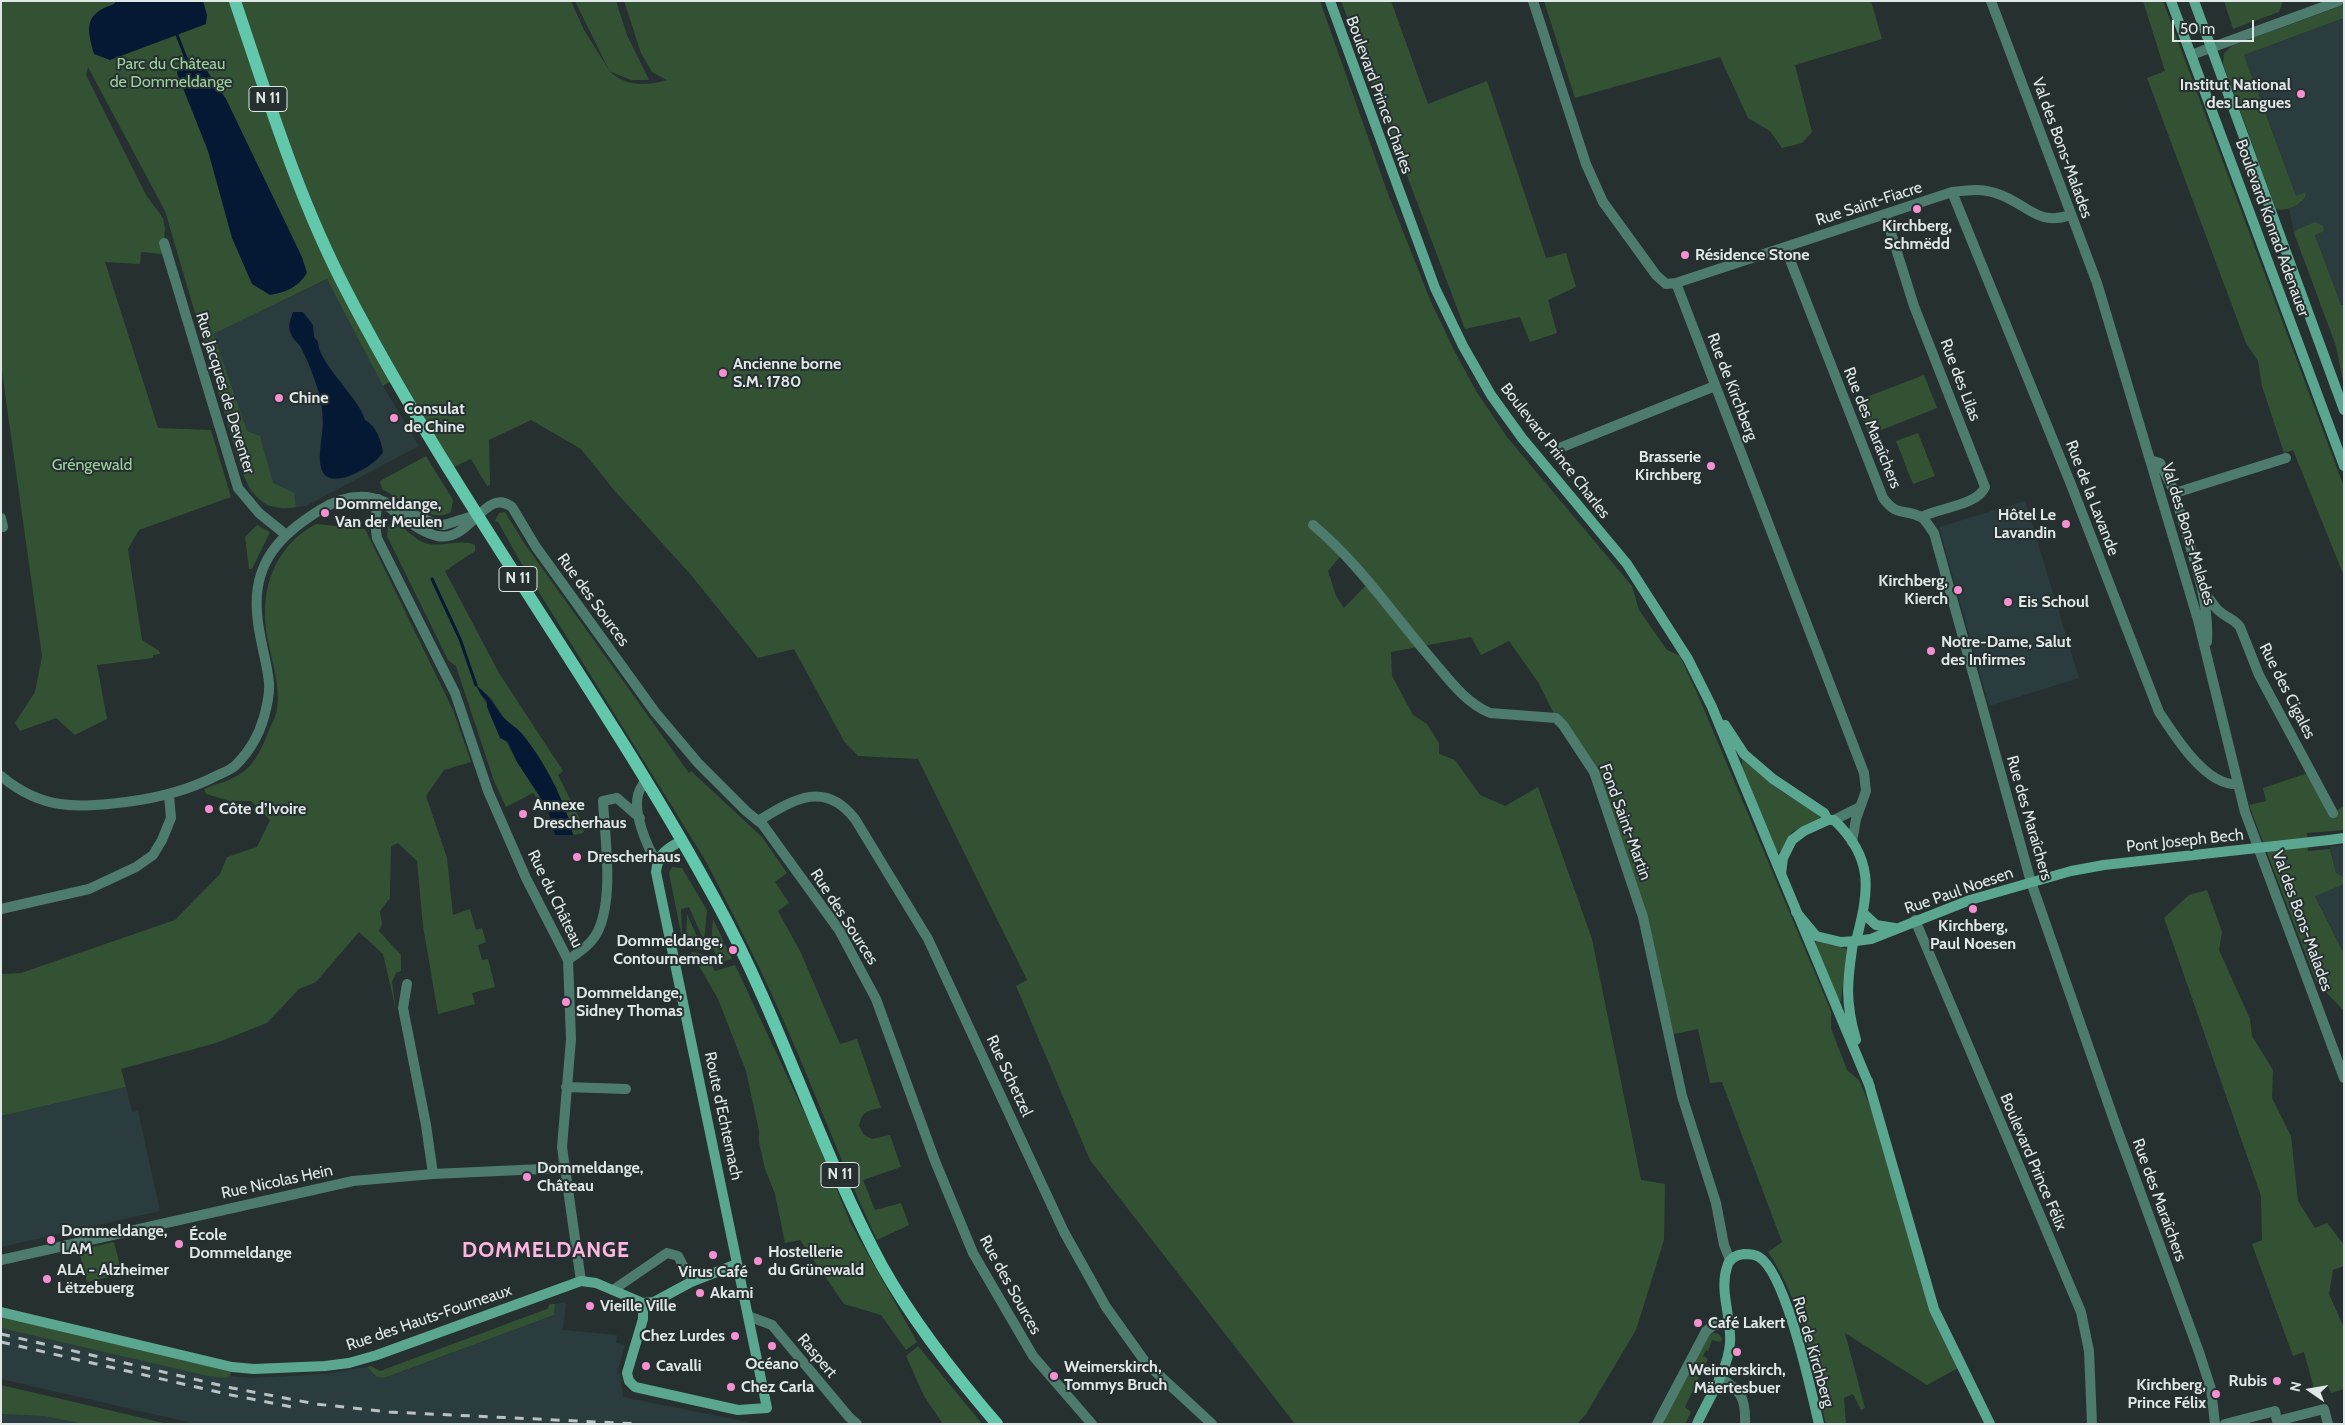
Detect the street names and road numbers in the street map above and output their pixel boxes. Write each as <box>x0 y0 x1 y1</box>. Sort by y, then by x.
street label: Boulevard Prince Charles <box>1342 13 1416 177</box>
street label: Val des Bons-Malades <box>2028 75 2096 221</box>
road number: N 11 <box>249 86 287 112</box>
street label: Boulevard Konrad Adenauer <box>2231 137 2313 319</box>
street label: Rue Saint-Fiacre <box>1813 178 1925 230</box>
street label: Rue Jacques de Deventer <box>191 310 259 476</box>
street label: Rue de Kirchberg <box>1703 330 1761 444</box>
street label: Rue des Lilas <box>1936 336 1984 424</box>
street label: Rue des Maraîchers <box>1839 364 1905 492</box>
street label: Boulevard Prince Charles <box>1496 379 1614 523</box>
street label: Rue de la Lavande <box>2061 437 2123 559</box>
street label: Val des Bons-Malades <box>2157 460 2219 608</box>
street label: Rue des Sources <box>553 550 633 650</box>
road number: N 11 <box>499 566 537 592</box>
street label: Rue des Cigales <box>2255 640 2319 742</box>
street label: Rue des Maraîchers <box>2002 753 2056 883</box>
street label: Fond Saint-Martin <box>1595 761 1655 883</box>
street label: Pont Joseph Bech <box>2125 825 2245 857</box>
street label: Rue du Château <box>523 847 587 951</box>
street label: Val des Bons-Malades <box>2268 848 2336 994</box>
street label: Rue Paul Noesen <box>1902 863 2016 919</box>
street label: Rue des Sources <box>806 866 882 968</box>
street label: Rue Schetzel <box>982 1032 1036 1120</box>
street label: Route d'Echternach <box>700 1050 746 1182</box>
street label: Boulevard Prince Félix <box>1995 1090 2071 1234</box>
street label: Rue des Maraîchers <box>2128 1136 2190 1264</box>
street label: Rue Nicolas Hein <box>220 1161 334 1203</box>
road number: N 11 <box>821 1162 859 1188</box>
street label: Rue des Sources <box>975 1232 1045 1338</box>
street label: Rue des Hauts-Fourneaux <box>344 1281 514 1355</box>
street label: Rue de Kirchberg <box>1788 1295 1838 1409</box>
street label: Raspert <box>793 1330 841 1382</box>

